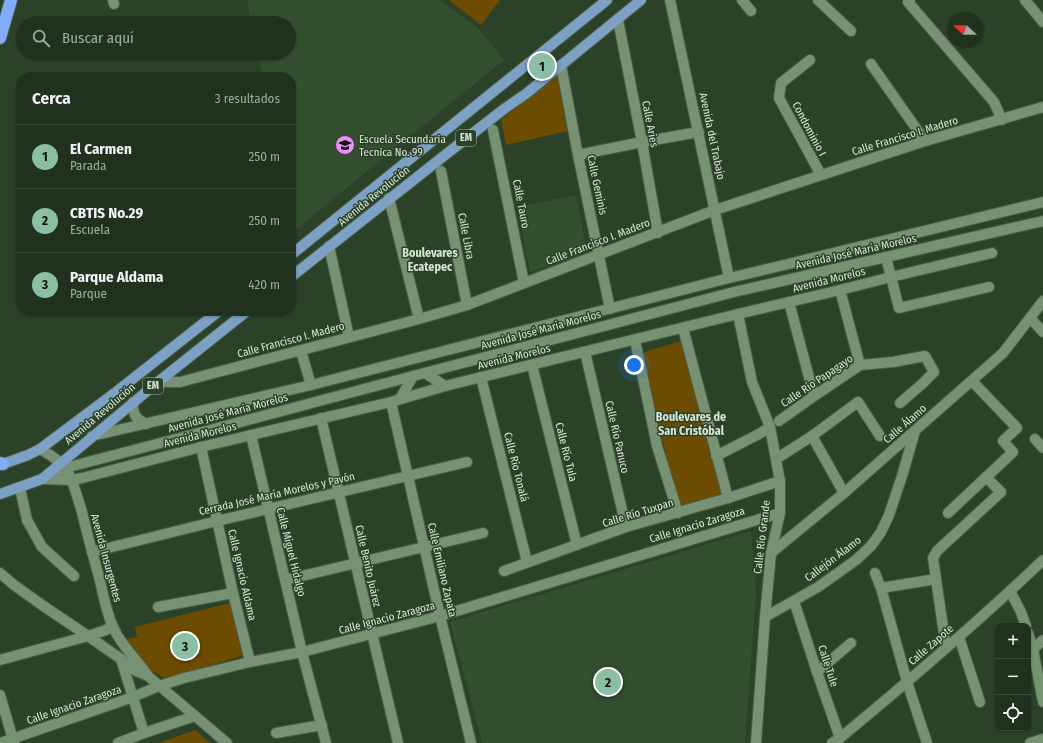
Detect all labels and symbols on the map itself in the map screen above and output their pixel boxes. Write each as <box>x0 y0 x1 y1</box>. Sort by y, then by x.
north arrow <box>947 12 983 48</box>
pin: 1 <box>529 51 555 81</box>
street label: Avenida del Trabajo <box>696 91 728 181</box>
street label: Calle Aries <box>639 100 661 149</box>
street label: Condominio I <box>789 100 829 158</box>
street label: Calle Francisco I. Madero <box>850 114 960 158</box>
road number: EM <box>456 130 476 146</box>
place label: Escuela Secundaria Tecnica No. 99 <box>359 133 446 159</box>
school or university icon: Escuela Secundaria Tecnica No. 99 <box>334 134 356 156</box>
street label: Calle Geminis <box>584 154 610 216</box>
street label: Avenida Revolución <box>336 163 412 229</box>
street label: Calle Tauro <box>510 178 532 230</box>
street label: Calle Libra <box>455 212 477 260</box>
street label: Calle Francisco I. Madero <box>544 216 652 268</box>
street label: Avenida José María Morelos <box>794 232 918 272</box>
district label: Boulevares Ecatepec <box>402 246 458 274</box>
street label: Avenida Morelos <box>791 265 867 295</box>
street label: Avenida José María Morelos <box>480 308 603 352</box>
street label: Calle Francisco I. Madero <box>236 319 346 361</box>
street label: Avenida Morelos <box>476 342 552 372</box>
street label: Calle Río Papagayo <box>779 352 856 410</box>
your location <box>624 355 644 375</box>
road number: EM <box>143 378 163 394</box>
street label: Avenida Revolución <box>62 381 138 447</box>
street label: Avenida José María Morelos <box>167 391 290 435</box>
street label: Calle Río Panuco <box>602 399 632 475</box>
street label: Calle Álamo <box>880 401 929 446</box>
district label: Boulevares de San Cristóbal <box>656 410 726 438</box>
street label: Avenida Morelos <box>162 420 238 450</box>
street label: Calle Río Tula <box>552 421 580 483</box>
street label: Calle Río Tonalá <box>501 431 531 503</box>
street label: Cerrada José María Morelos y Pavón <box>198 470 356 518</box>
street label: Calle Río Tuxpan <box>601 496 675 530</box>
street label: Calle Río Grande <box>751 499 773 575</box>
street label: Calle Ignacio Zaragoza <box>648 504 746 546</box>
street label: Calle Miguel Hidalgo <box>274 506 308 598</box>
street label: Avenida Insurgentes <box>88 512 124 604</box>
street label: Calle Emiliano Zapata <box>425 522 459 618</box>
street label: Calle Benito Juárez <box>352 524 384 609</box>
street label: Calle Ignacio Aldama <box>225 528 259 622</box>
street label: Callejón Álamo <box>802 533 864 584</box>
street label: Calle Ignacio Zaragoza <box>337 599 437 637</box>
street label: Calle Zapote <box>906 622 956 668</box>
pin: 3 <box>172 631 198 661</box>
street label: Calle Tule <box>815 643 841 689</box>
pin: 2 <box>595 667 621 697</box>
street label: Calle Ignacio Zaragoza <box>25 683 123 727</box>

